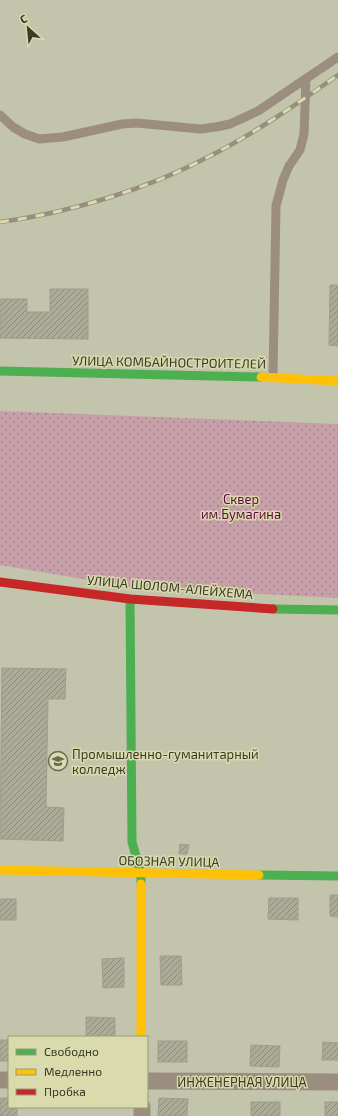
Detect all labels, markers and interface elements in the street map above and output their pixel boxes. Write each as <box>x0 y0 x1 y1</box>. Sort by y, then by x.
north arrow <box>8 8 48 48</box>
text: С <box>17 11 30 26</box>
street label: УЛИЦА КОМБАЙНОСТРОИТЕЛЕЙ <box>72 352 266 372</box>
park label: Сквер им.Бумагина <box>201 491 281 522</box>
street label: УЛИЦА ШОЛОМ-АЛЕЙХЕМА <box>86 572 254 602</box>
place label: Промышленно-гуманитарный колледж <box>72 746 259 777</box>
school or university icon: Промышленно-гуманитарный колледж <box>47 750 69 772</box>
street label: ОБОЗНАЯ УЛИЦА <box>118 852 220 870</box>
legend <box>8 1036 148 1108</box>
text: Свободно <box>44 1044 99 1058</box>
text: Медленно <box>44 1064 102 1078</box>
street label: ИНЖЕНЕРНАЯ УЛИЦА <box>177 1074 307 1090</box>
text: Пробка <box>44 1084 86 1098</box>

